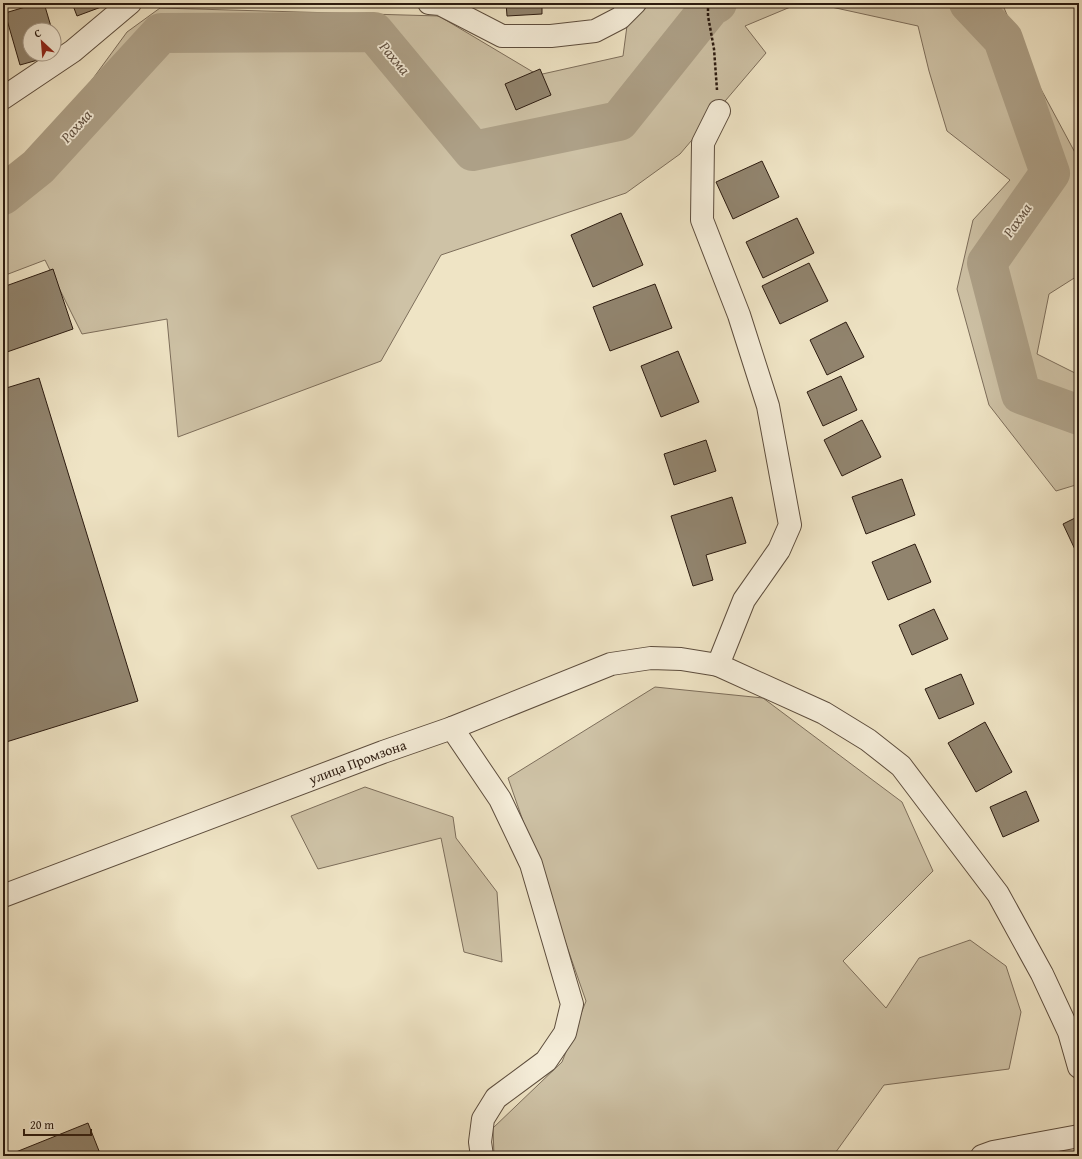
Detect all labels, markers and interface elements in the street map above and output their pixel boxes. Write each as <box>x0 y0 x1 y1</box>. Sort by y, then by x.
north arrow <box>22 22 62 62</box>
text: С <box>31 24 44 42</box>
water label: Рахма <box>374 36 415 79</box>
water label: Рахма <box>55 105 96 148</box>
water label: Рахма <box>997 198 1036 242</box>
street label: улица Промзона <box>305 735 409 790</box>
scale bar <box>24 1111 91 1137</box>
text: 20 m <box>30 1116 54 1133</box>

